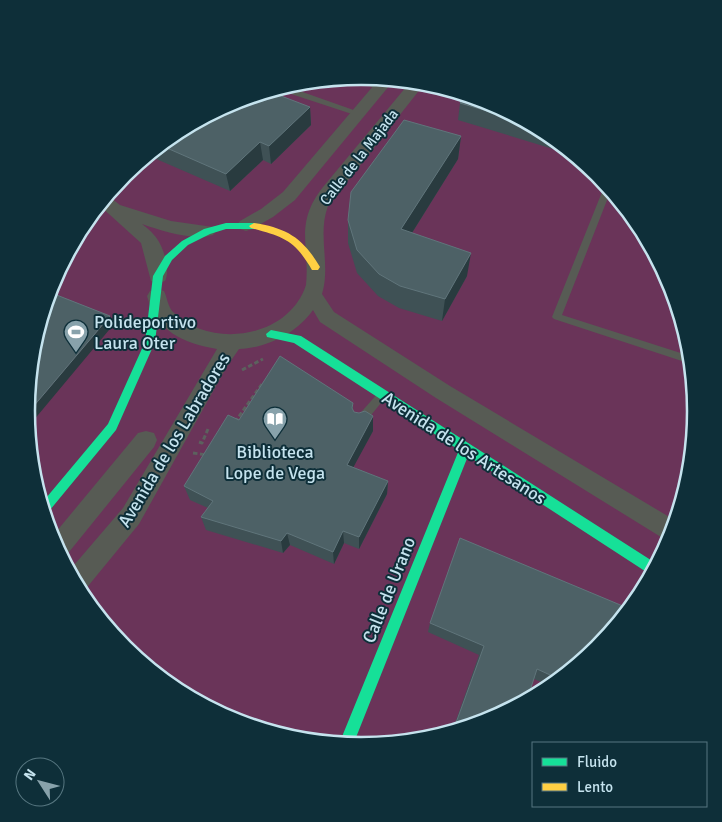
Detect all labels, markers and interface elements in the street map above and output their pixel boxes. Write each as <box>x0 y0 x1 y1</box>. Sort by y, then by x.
street label: Calle de la Majada <box>316 105 402 209</box>
place label: Polideportivo Laura Oter <box>94 311 196 354</box>
sports icon: Polideportivo Laura Oter <box>63 319 89 353</box>
street label: Avenida de los Labradores <box>113 349 235 531</box>
street label: Avenida de los Artesanos <box>378 387 550 509</box>
library icon: Biblioteca Lope de Vega <box>262 406 288 440</box>
place label: Biblioteca Lope de Vega <box>225 441 325 484</box>
street label: Calle de Urano <box>358 534 420 646</box>
legend <box>532 742 707 807</box>
text: Fluido <box>577 753 617 771</box>
north arrow <box>15 757 65 807</box>
text: N <box>20 766 40 784</box>
text: Lento <box>577 778 613 796</box>

